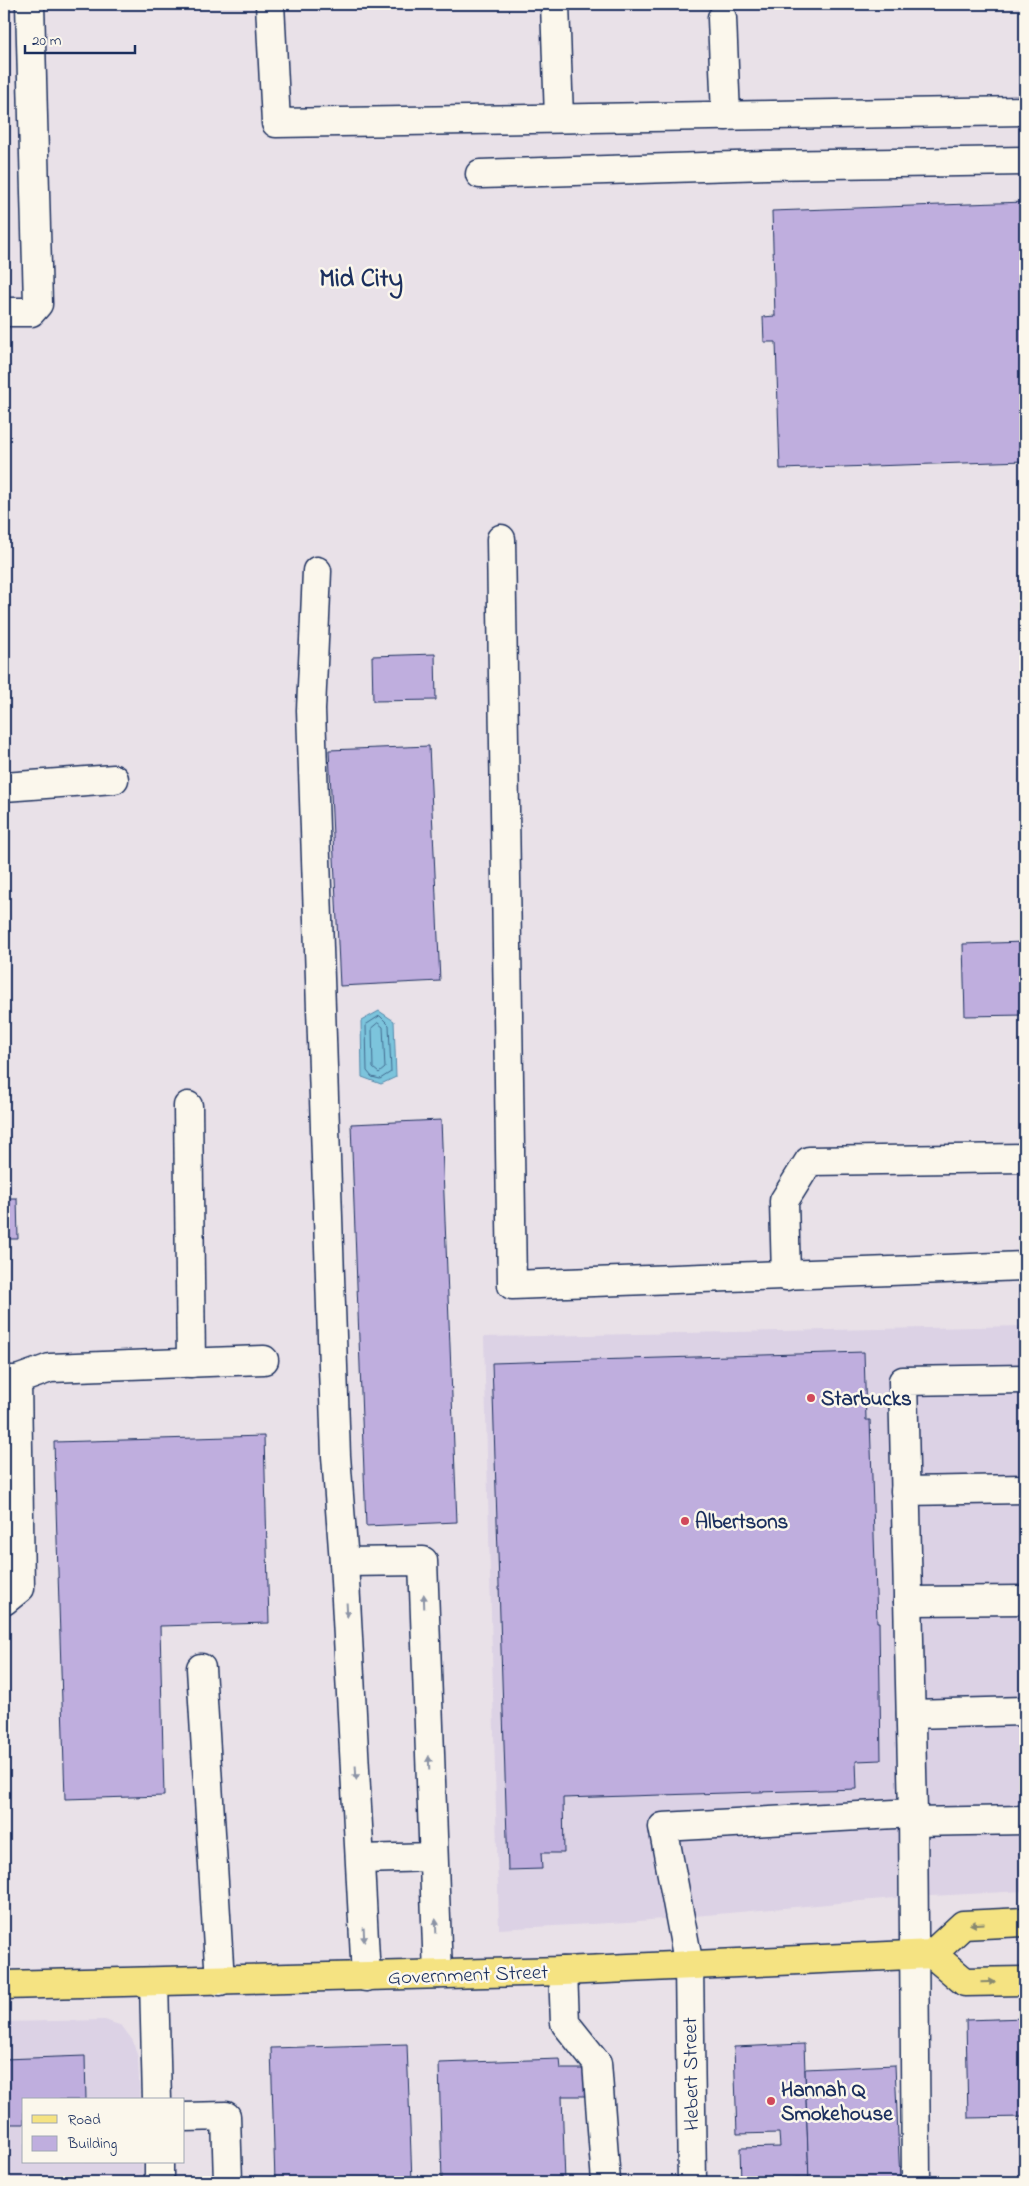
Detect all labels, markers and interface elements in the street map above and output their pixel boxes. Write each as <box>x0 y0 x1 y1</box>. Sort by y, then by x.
scale bar <box>25 22 135 54</box>
text: 20 m <box>32 30 62 52</box>
district label: Mid City <box>319 261 403 299</box>
place label: Starbucks <box>821 1385 912 1415</box>
marker: Starbucks <box>805 1392 817 1404</box>
place label: Albertsons <box>695 1508 788 1538</box>
marker: Albertsons <box>679 1515 691 1527</box>
one-way arrow <box>420 1593 428 1609</box>
one-way arrow <box>343 1603 351 1619</box>
one-way arrow <box>425 1755 433 1771</box>
one-way arrow <box>352 1765 360 1781</box>
one-way arrow <box>431 1917 439 1933</box>
one-way arrow <box>968 1921 984 1929</box>
one-way arrow <box>361 1927 369 1943</box>
street label: Government Street <box>387 1958 549 1994</box>
one-way arrow <box>980 1977 996 1985</box>
street label: Hebert Street <box>676 2017 708 2131</box>
place label: Hannah Q Smokehouse <box>781 2076 893 2130</box>
marker: Hannah Q Smokehouse <box>765 2095 777 2107</box>
legend <box>22 2098 185 2164</box>
text: Road <box>68 2109 101 2131</box>
text: Building <box>67 2133 117 2156</box>

